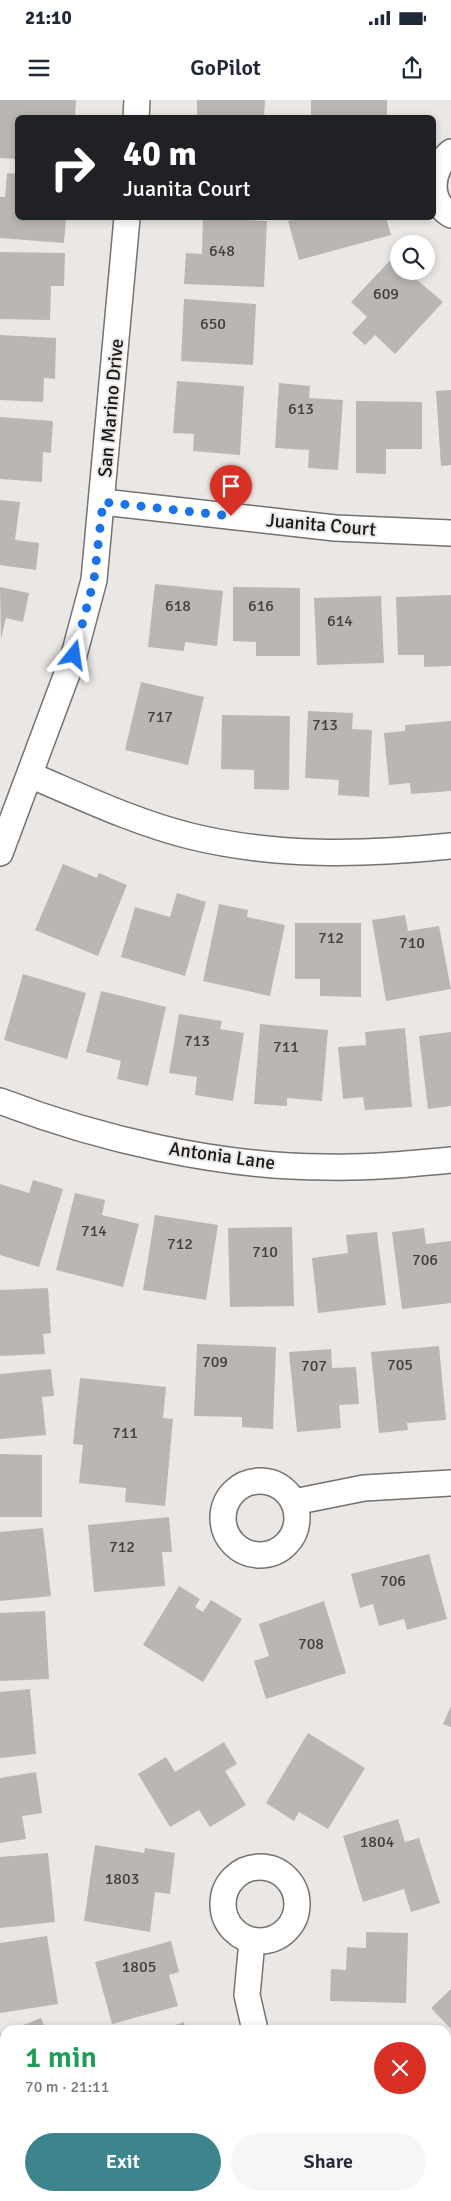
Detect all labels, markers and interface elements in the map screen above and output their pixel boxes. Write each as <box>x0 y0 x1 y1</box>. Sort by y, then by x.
text: 21:10 <box>25 6 72 30</box>
icon: menu <box>25 54 53 82</box>
text: GoPilot <box>190 54 261 81</box>
icon: share <box>398 54 426 82</box>
text: 40 m <box>123 132 197 175</box>
icon: right <box>40 135 105 200</box>
text: Juanita Court <box>123 175 250 202</box>
map controls <box>390 235 435 280</box>
button: search <box>390 235 435 280</box>
house number: 648 <box>209 241 235 261</box>
house number: 609 <box>373 284 399 304</box>
house number: 650 <box>200 314 226 334</box>
street label: San Marino Drive <box>93 338 129 478</box>
house number: 613 <box>288 399 314 419</box>
pin <box>210 465 252 516</box>
icon: arrive <box>217 472 245 500</box>
street label: Juanita Court <box>265 508 377 542</box>
house number: 618 <box>165 596 191 616</box>
house number: 616 <box>248 596 274 616</box>
house number: 614 <box>327 611 353 631</box>
position arrow <box>47 628 99 680</box>
house number: 717 <box>147 707 173 727</box>
house number: 713 <box>312 715 338 735</box>
house number: 712 <box>318 928 344 948</box>
house number: 710 <box>399 933 425 953</box>
house number: 713 <box>184 1031 210 1051</box>
house number: 711 <box>273 1037 299 1057</box>
street label: Antonia Lane <box>167 1137 277 1175</box>
house number: 714 <box>81 1221 107 1241</box>
house number: 712 <box>167 1234 193 1254</box>
house number: 710 <box>252 1242 278 1262</box>
house number: 706 <box>412 1250 438 1270</box>
house number: 709 <box>202 1352 228 1372</box>
house number: 705 <box>387 1355 413 1375</box>
house number: 707 <box>301 1356 327 1376</box>
house number: 711 <box>112 1423 138 1443</box>
house number: 712 <box>109 1537 135 1557</box>
house number: 706 <box>380 1571 406 1591</box>
house number: 708 <box>298 1634 324 1654</box>
house number: 1804 <box>360 1832 395 1852</box>
house number: 1803 <box>105 1869 139 1889</box>
house number: 1805 <box>122 1957 156 1977</box>
text: 1 min <box>25 2039 97 2076</box>
button: close <box>374 2042 426 2094</box>
text: 70 m · 21:11 <box>25 2077 109 2097</box>
button: Exit <box>25 2133 221 2191</box>
button: Share <box>231 2133 426 2191</box>

